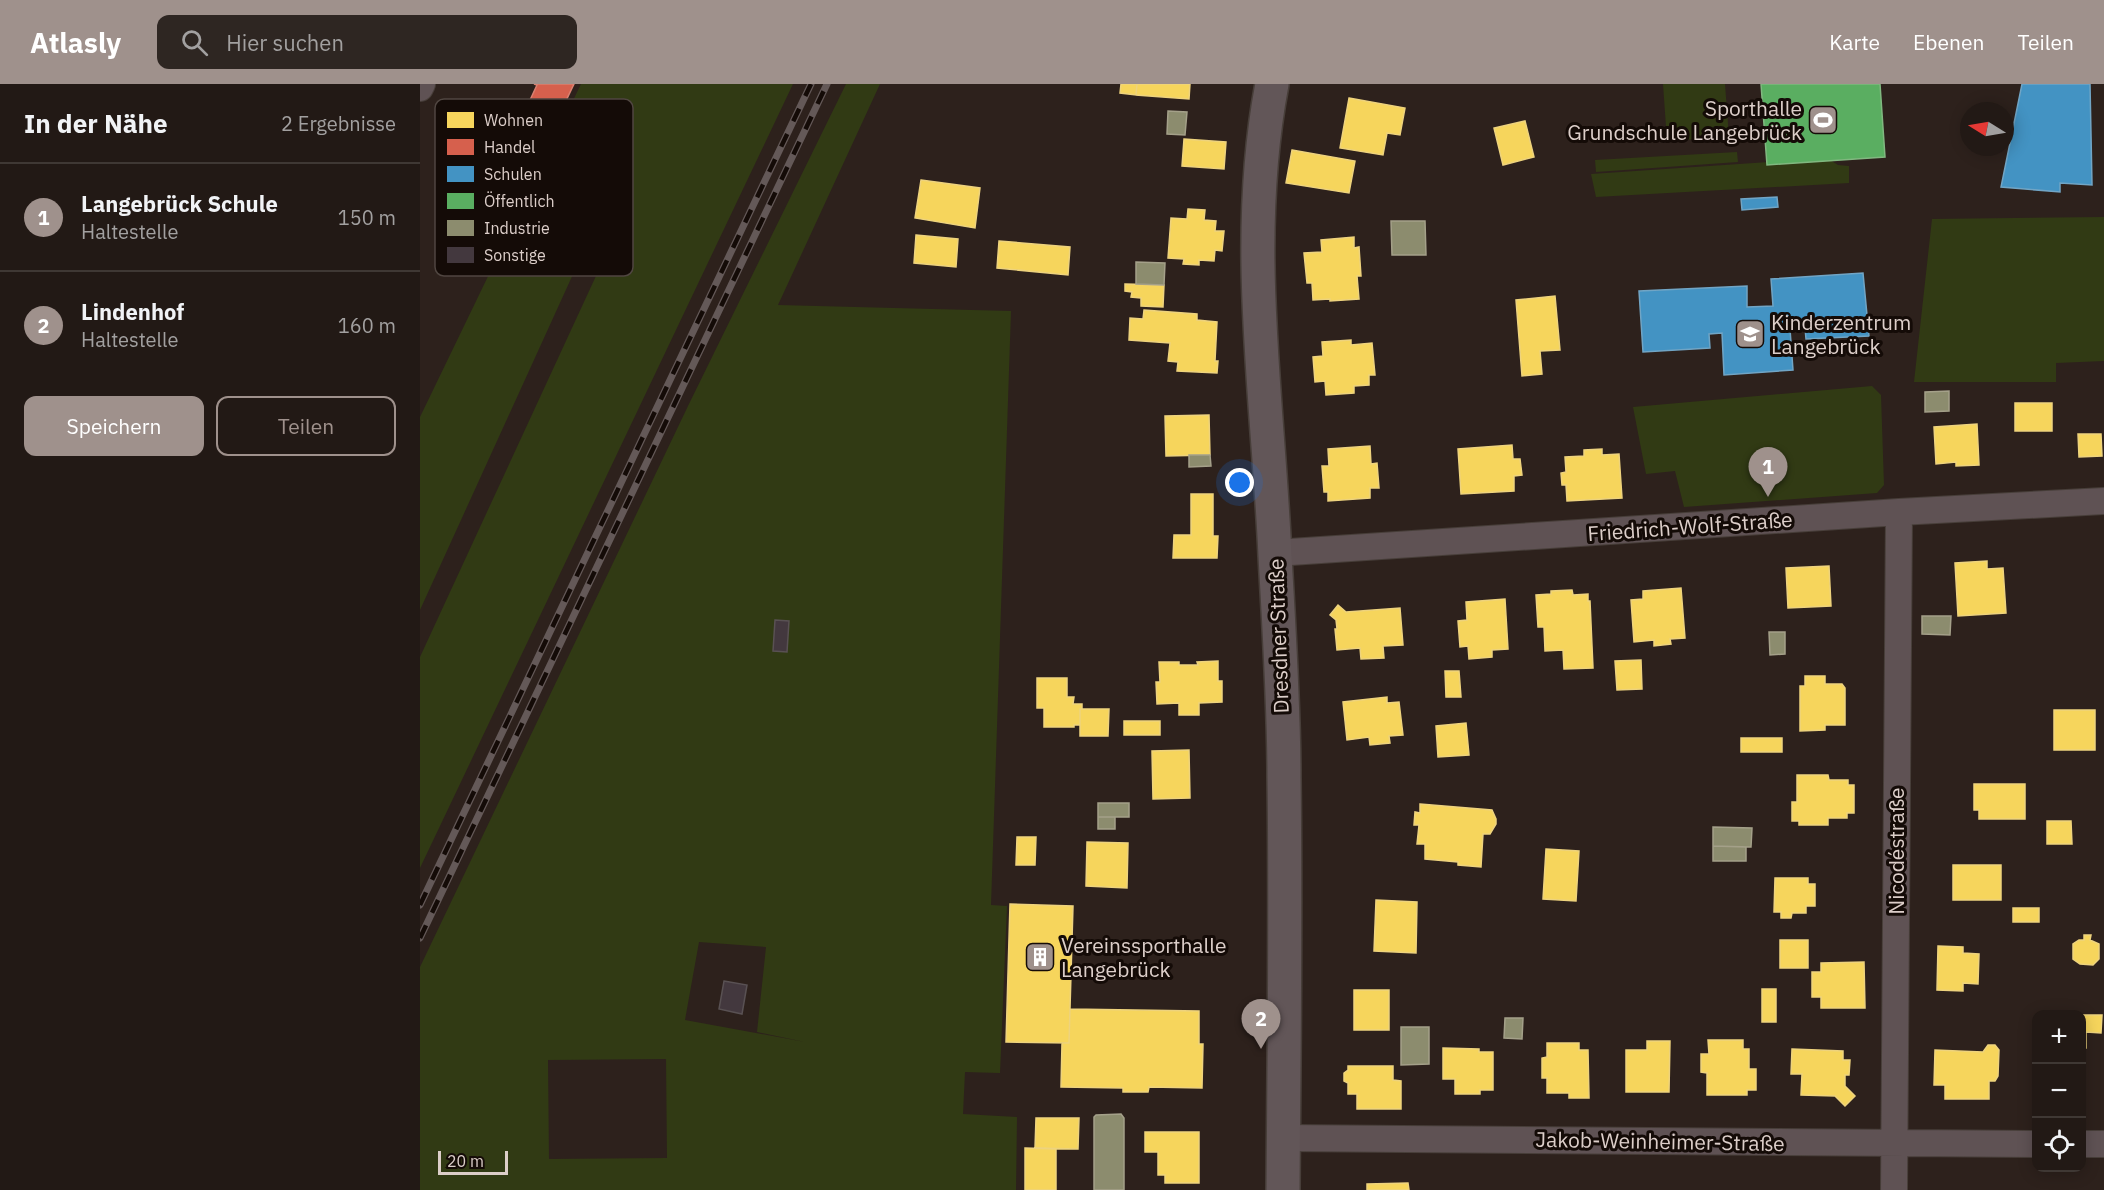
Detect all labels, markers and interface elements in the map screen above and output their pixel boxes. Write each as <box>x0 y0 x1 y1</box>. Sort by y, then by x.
search box <box>157 15 577 69</box>
text: Atlasly <box>30 24 121 61</box>
icon: search <box>178 26 211 59</box>
text: Hier suchen <box>226 28 344 57</box>
text: Karte <box>1829 28 1880 56</box>
text: Ebenen <box>1913 28 1984 56</box>
text: Teilen <box>2017 28 2074 56</box>
place label: Sporthalle Grundschule Langebrück <box>1567 94 1802 146</box>
legend <box>435 99 633 276</box>
north arrow <box>1960 102 2014 156</box>
sports icon: Sporthalle Grundschule Langebrück <box>1807 104 1839 136</box>
text: In der Nähe <box>24 106 168 140</box>
text: 2 Ergebnisse <box>281 110 396 137</box>
text: Wohnen <box>484 110 543 130</box>
text: Handel <box>484 137 535 157</box>
text: Schulen <box>484 164 542 184</box>
text: Langebrück Schule <box>81 189 278 218</box>
text: Öffentlich <box>484 191 555 211</box>
text: 1 <box>38 204 50 231</box>
text: 150 m <box>338 204 396 231</box>
text: Haltestelle <box>81 218 178 245</box>
text: Industrie <box>484 218 550 238</box>
text: Sonstige <box>484 245 546 265</box>
text: Lindenhof <box>81 297 184 326</box>
place label: Kinderzentrum Langebrück <box>1771 308 1911 360</box>
text: 2 <box>38 312 50 339</box>
text: 160 m <box>338 312 396 339</box>
school or university icon: Kinderzentrum Langebrück <box>1734 318 1766 350</box>
text: Haltestelle <box>81 326 178 353</box>
button: Speichern <box>24 396 204 456</box>
button: Teilen <box>216 396 396 456</box>
pin: 1 <box>1748 448 1788 497</box>
your location <box>1225 468 1254 497</box>
street label: Friedrich-Wolf-Straße <box>1586 505 1794 547</box>
street label: Dresdner Straße <box>1261 558 1295 714</box>
street label: Nicodéstraße <box>1882 787 1910 915</box>
place label: Vereinssporthalle Langebrück <box>1061 931 1226 983</box>
building icon: Vereinssporthalle Langebrück <box>1024 941 1056 973</box>
pin: 2 <box>1242 1000 1280 1049</box>
map controls <box>2032 1010 2086 1172</box>
button: + <box>2032 1010 2086 1064</box>
button: − <box>2032 1064 2086 1118</box>
button: locate <box>2032 1118 2086 1172</box>
street label: Jakob-Weinheimer-Straße <box>1535 1125 1785 1157</box>
scale bar <box>438 1148 508 1176</box>
text: 20 m <box>447 1151 484 1171</box>

